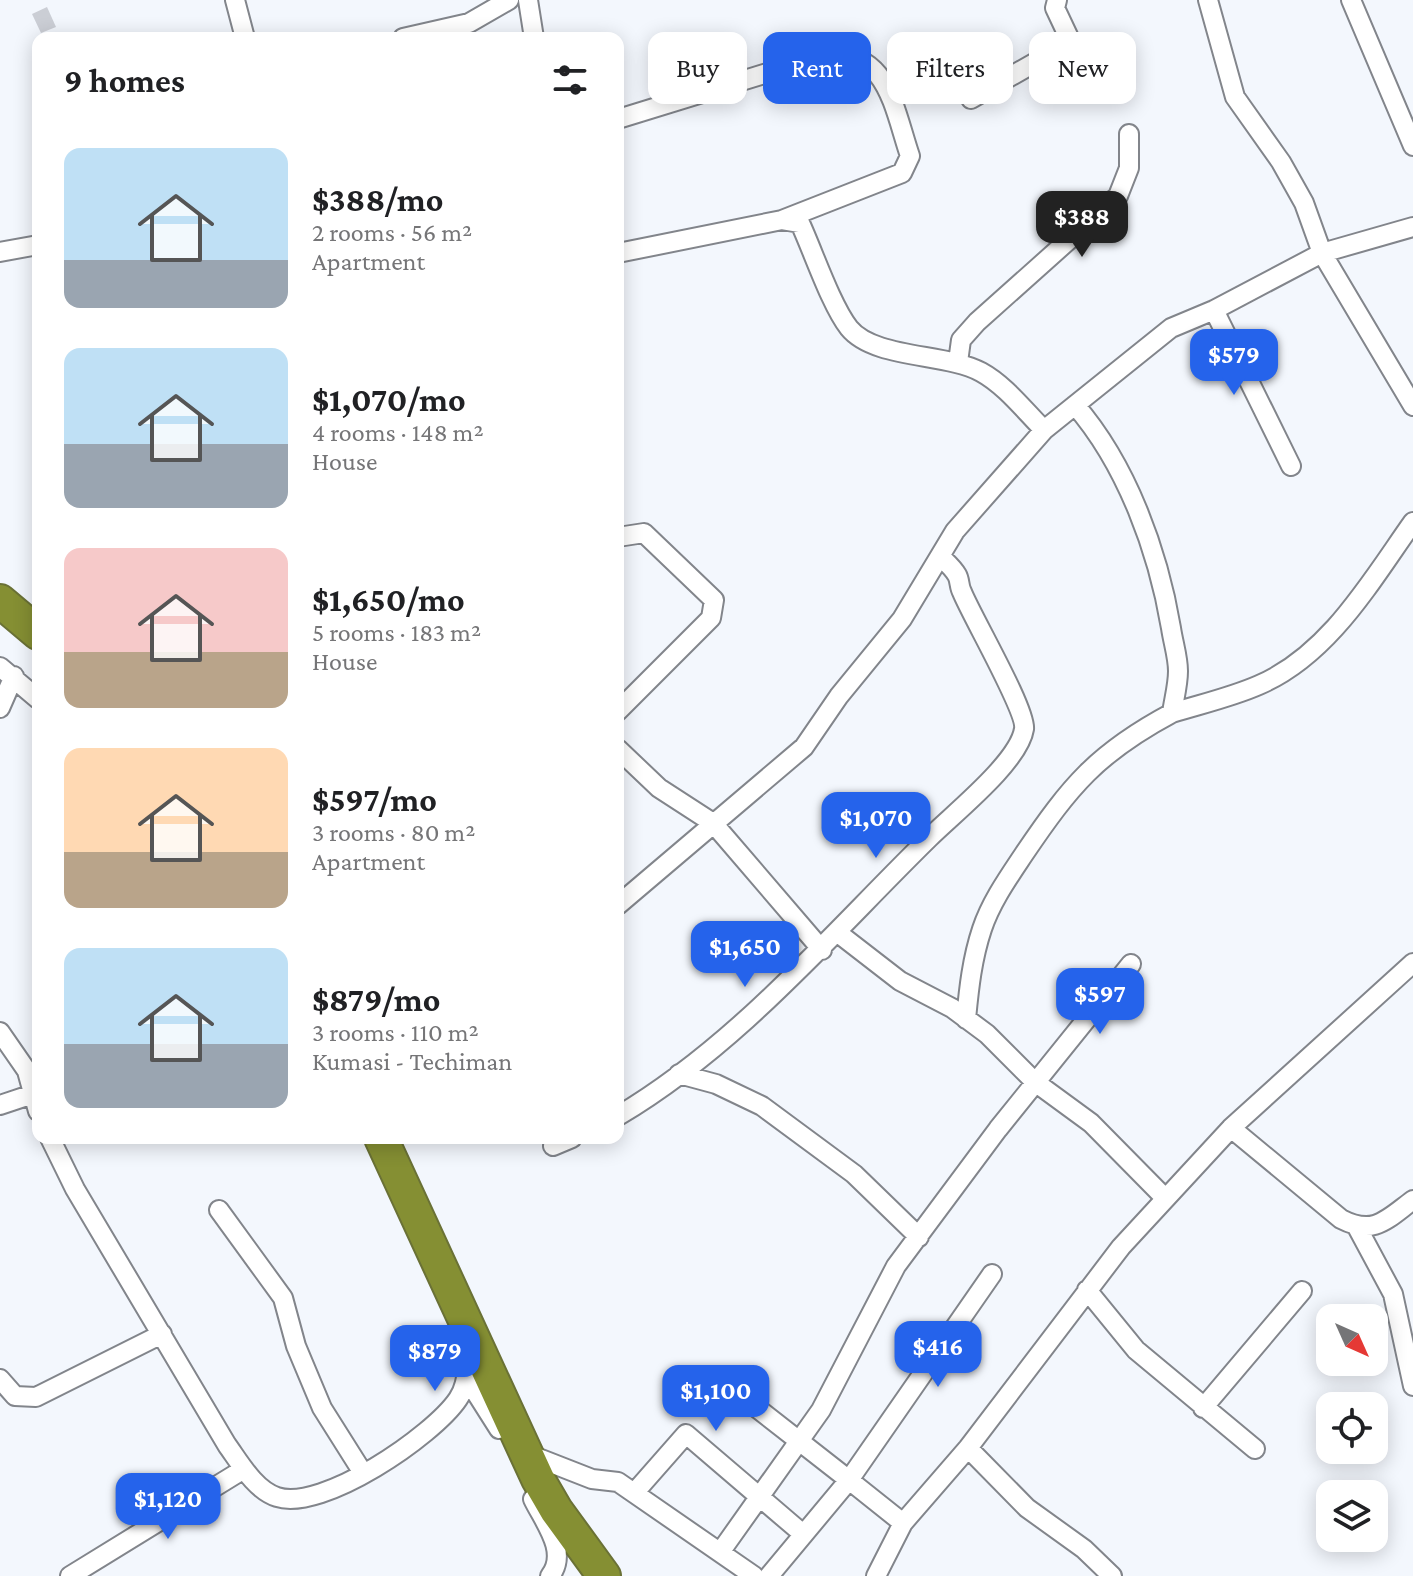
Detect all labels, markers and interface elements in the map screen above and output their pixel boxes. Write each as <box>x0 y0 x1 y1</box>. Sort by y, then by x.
chip: Buy <box>648 32 747 104</box>
chip: Rent <box>763 32 871 104</box>
chip: Filters <box>887 32 1013 104</box>
chip: New <box>1029 32 1136 104</box>
icon: filters <box>548 58 592 102</box>
text: 9 homes <box>64 62 185 99</box>
icon: home <box>128 180 224 276</box>
text: $388/mo <box>312 181 443 218</box>
pin: $388 <box>1035 191 1129 259</box>
text: $388 <box>1054 202 1110 231</box>
text: 2 rooms · 56 m² <box>312 218 472 247</box>
text: Apartment <box>312 247 425 276</box>
pin: $579 <box>1187 329 1281 397</box>
text: $579 <box>1208 340 1260 369</box>
icon: home <box>128 380 224 476</box>
text: $1,070/mo <box>312 381 466 418</box>
text: 4 rooms · 148 m² <box>312 418 484 447</box>
text: House <box>312 447 377 476</box>
icon: home <box>128 580 224 676</box>
text: $1,650/mo <box>312 581 465 618</box>
text: 5 rooms · 183 m² <box>312 618 481 647</box>
text: House <box>312 647 377 676</box>
icon: home <box>128 780 224 876</box>
text: $597/mo <box>312 781 437 818</box>
pin: $1,070 <box>811 792 941 860</box>
text: $1,070 <box>840 803 912 832</box>
text: 3 rooms · 80 m² <box>312 818 475 847</box>
text: Apartment <box>312 847 425 876</box>
pin: $1,650 <box>680 921 810 989</box>
text: $1,650 <box>709 932 781 961</box>
pin: $597 <box>1053 968 1147 1036</box>
text: $597 <box>1074 979 1126 1008</box>
icon: home <box>128 980 224 1076</box>
text: $879/mo <box>312 981 440 1018</box>
text: 3 rooms · 110 m² <box>312 1018 479 1047</box>
text: Kumasi - Techiman <box>312 1047 512 1076</box>
north arrow <box>1316 1304 1388 1376</box>
map controls <box>1316 1304 1388 1552</box>
pin: $416 <box>891 1321 985 1389</box>
pin: $879 <box>388 1325 482 1393</box>
text: $416 <box>913 1332 963 1361</box>
text: $879 <box>408 1336 462 1365</box>
pin: $1,100 <box>651 1365 781 1433</box>
text: $1,100 <box>680 1376 752 1405</box>
button: locate <box>1316 1392 1388 1464</box>
pin: $1,120 <box>103 1473 233 1541</box>
button: layers <box>1316 1480 1388 1552</box>
text: $1,120 <box>134 1484 202 1513</box>

